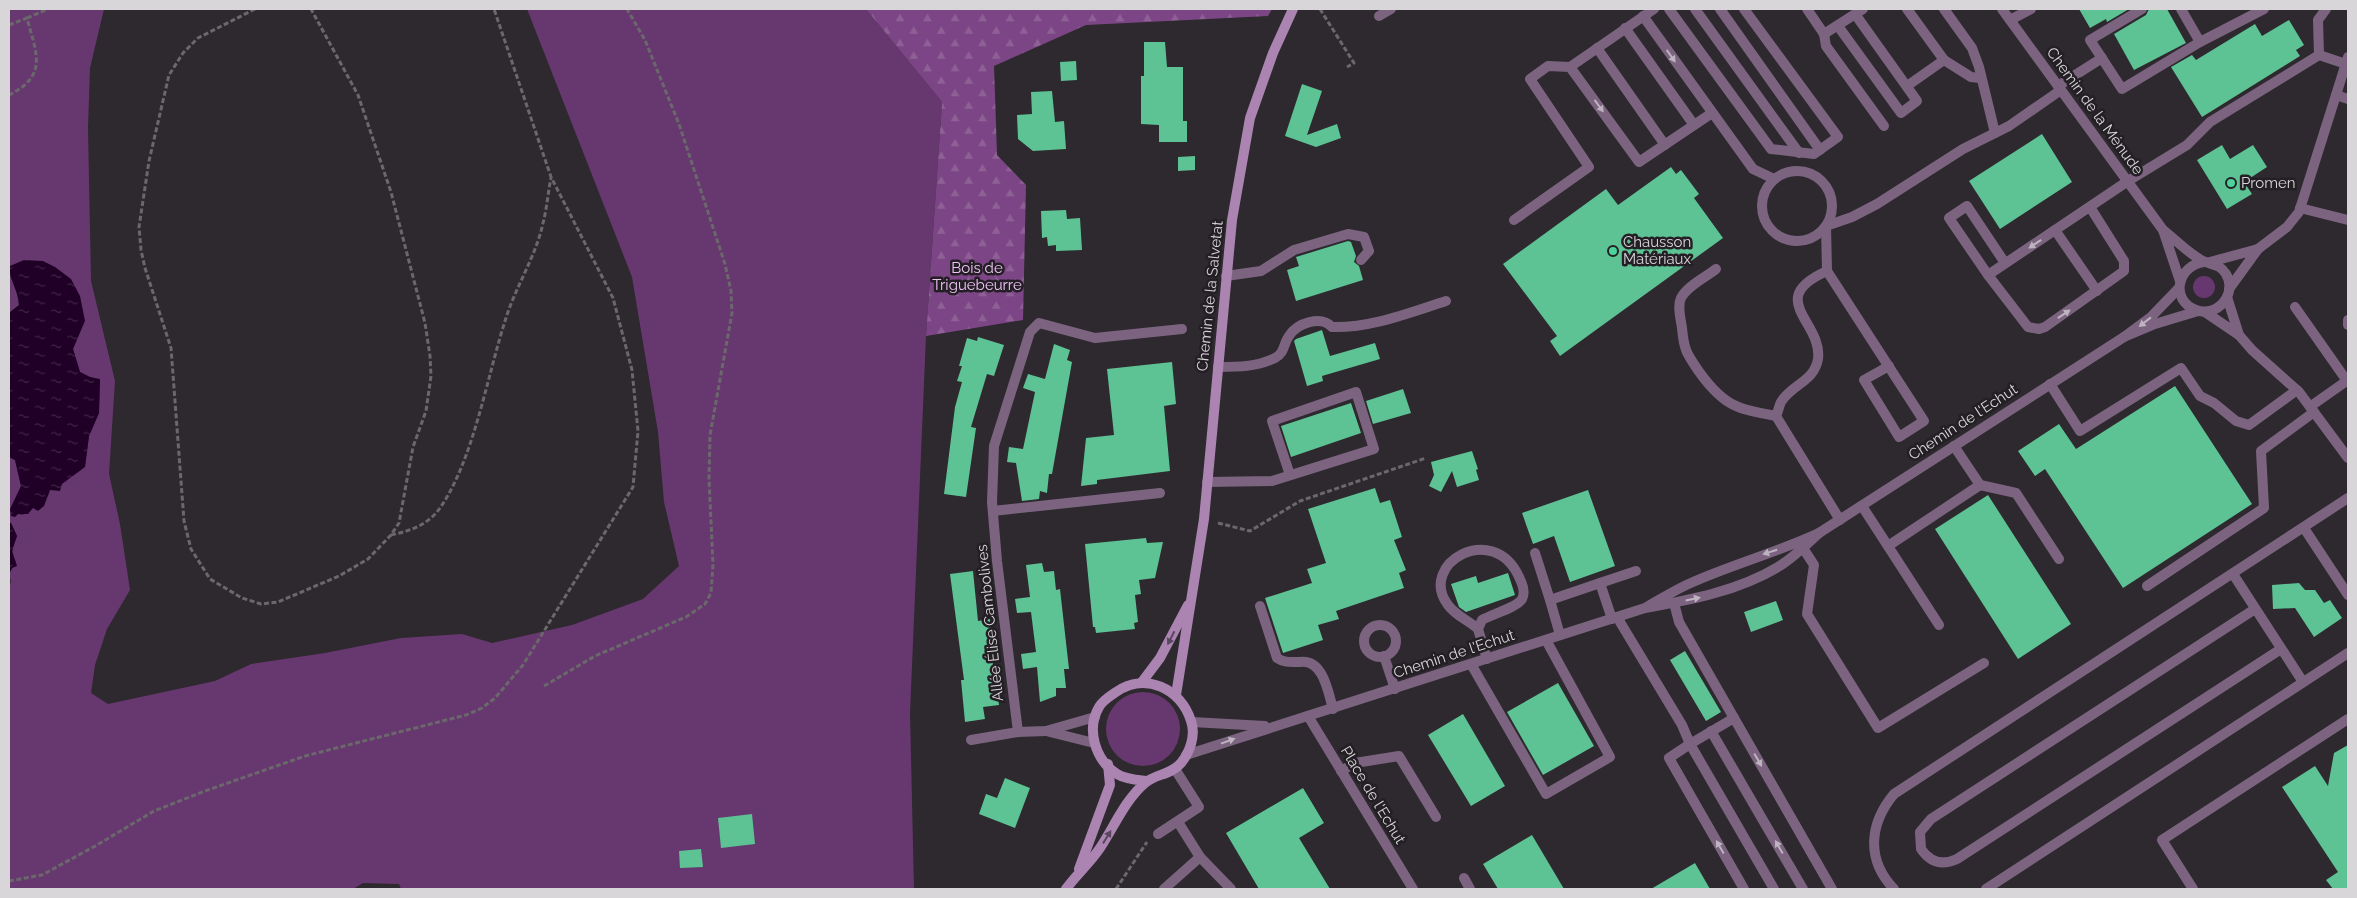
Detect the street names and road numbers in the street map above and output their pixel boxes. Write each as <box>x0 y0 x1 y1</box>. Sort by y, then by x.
street label: Chemin de la Ménude <box>2043 44 2147 178</box>
street label: Chemin de la Salvetat <box>1193 220 1227 372</box>
street label: Chemin de l'Echut <box>1905 380 2021 464</box>
street label: Allée Élise Cambolives <box>973 544 1007 702</box>
street label: Chemin de l'Echut <box>1391 626 1517 682</box>
street label: Place de l'Echut <box>1337 743 1409 847</box>

